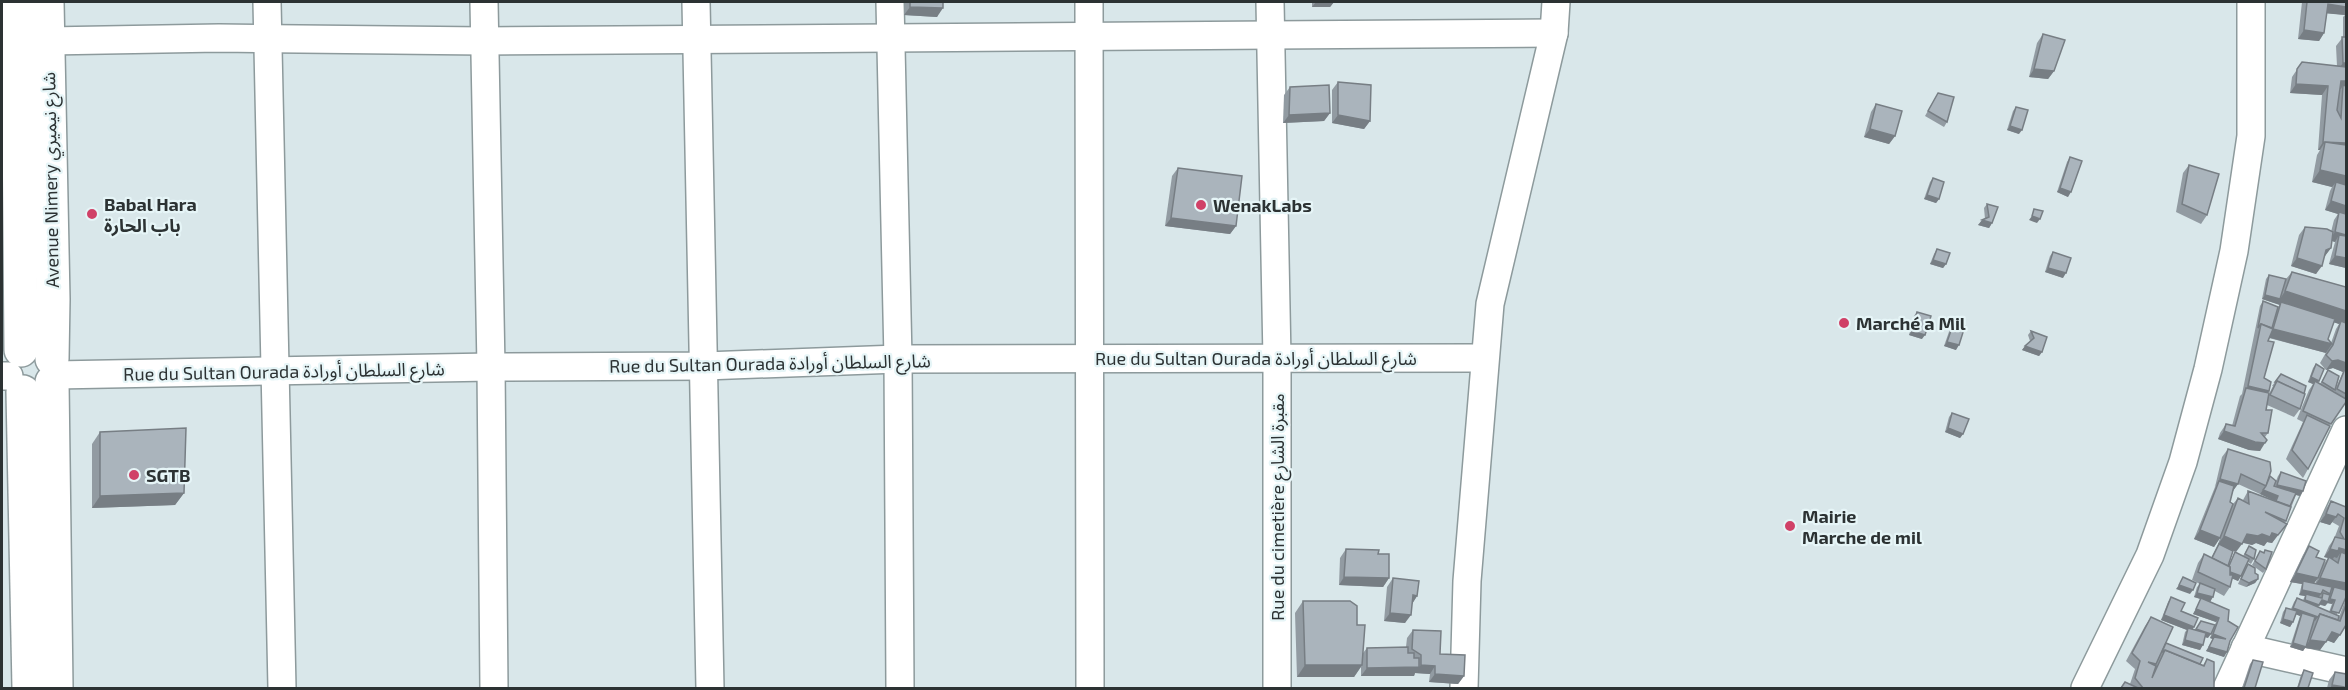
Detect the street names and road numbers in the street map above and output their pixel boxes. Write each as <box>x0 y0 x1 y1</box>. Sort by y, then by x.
street label: Avenue Nimery شارع نيميري <box>37 72 67 288</box>
street label: Rue du Sultan Ourada شارع السلطان أورادة <box>1095 347 1417 373</box>
street label: Rue du Sultan Ourada شارع السلطان أورادة <box>609 349 931 381</box>
street label: Rue du Sultan Ourada شارع السلطان أورادة <box>123 357 445 389</box>
street label: Rue du cimetière مقبرة الشارع <box>1266 393 1292 621</box>

